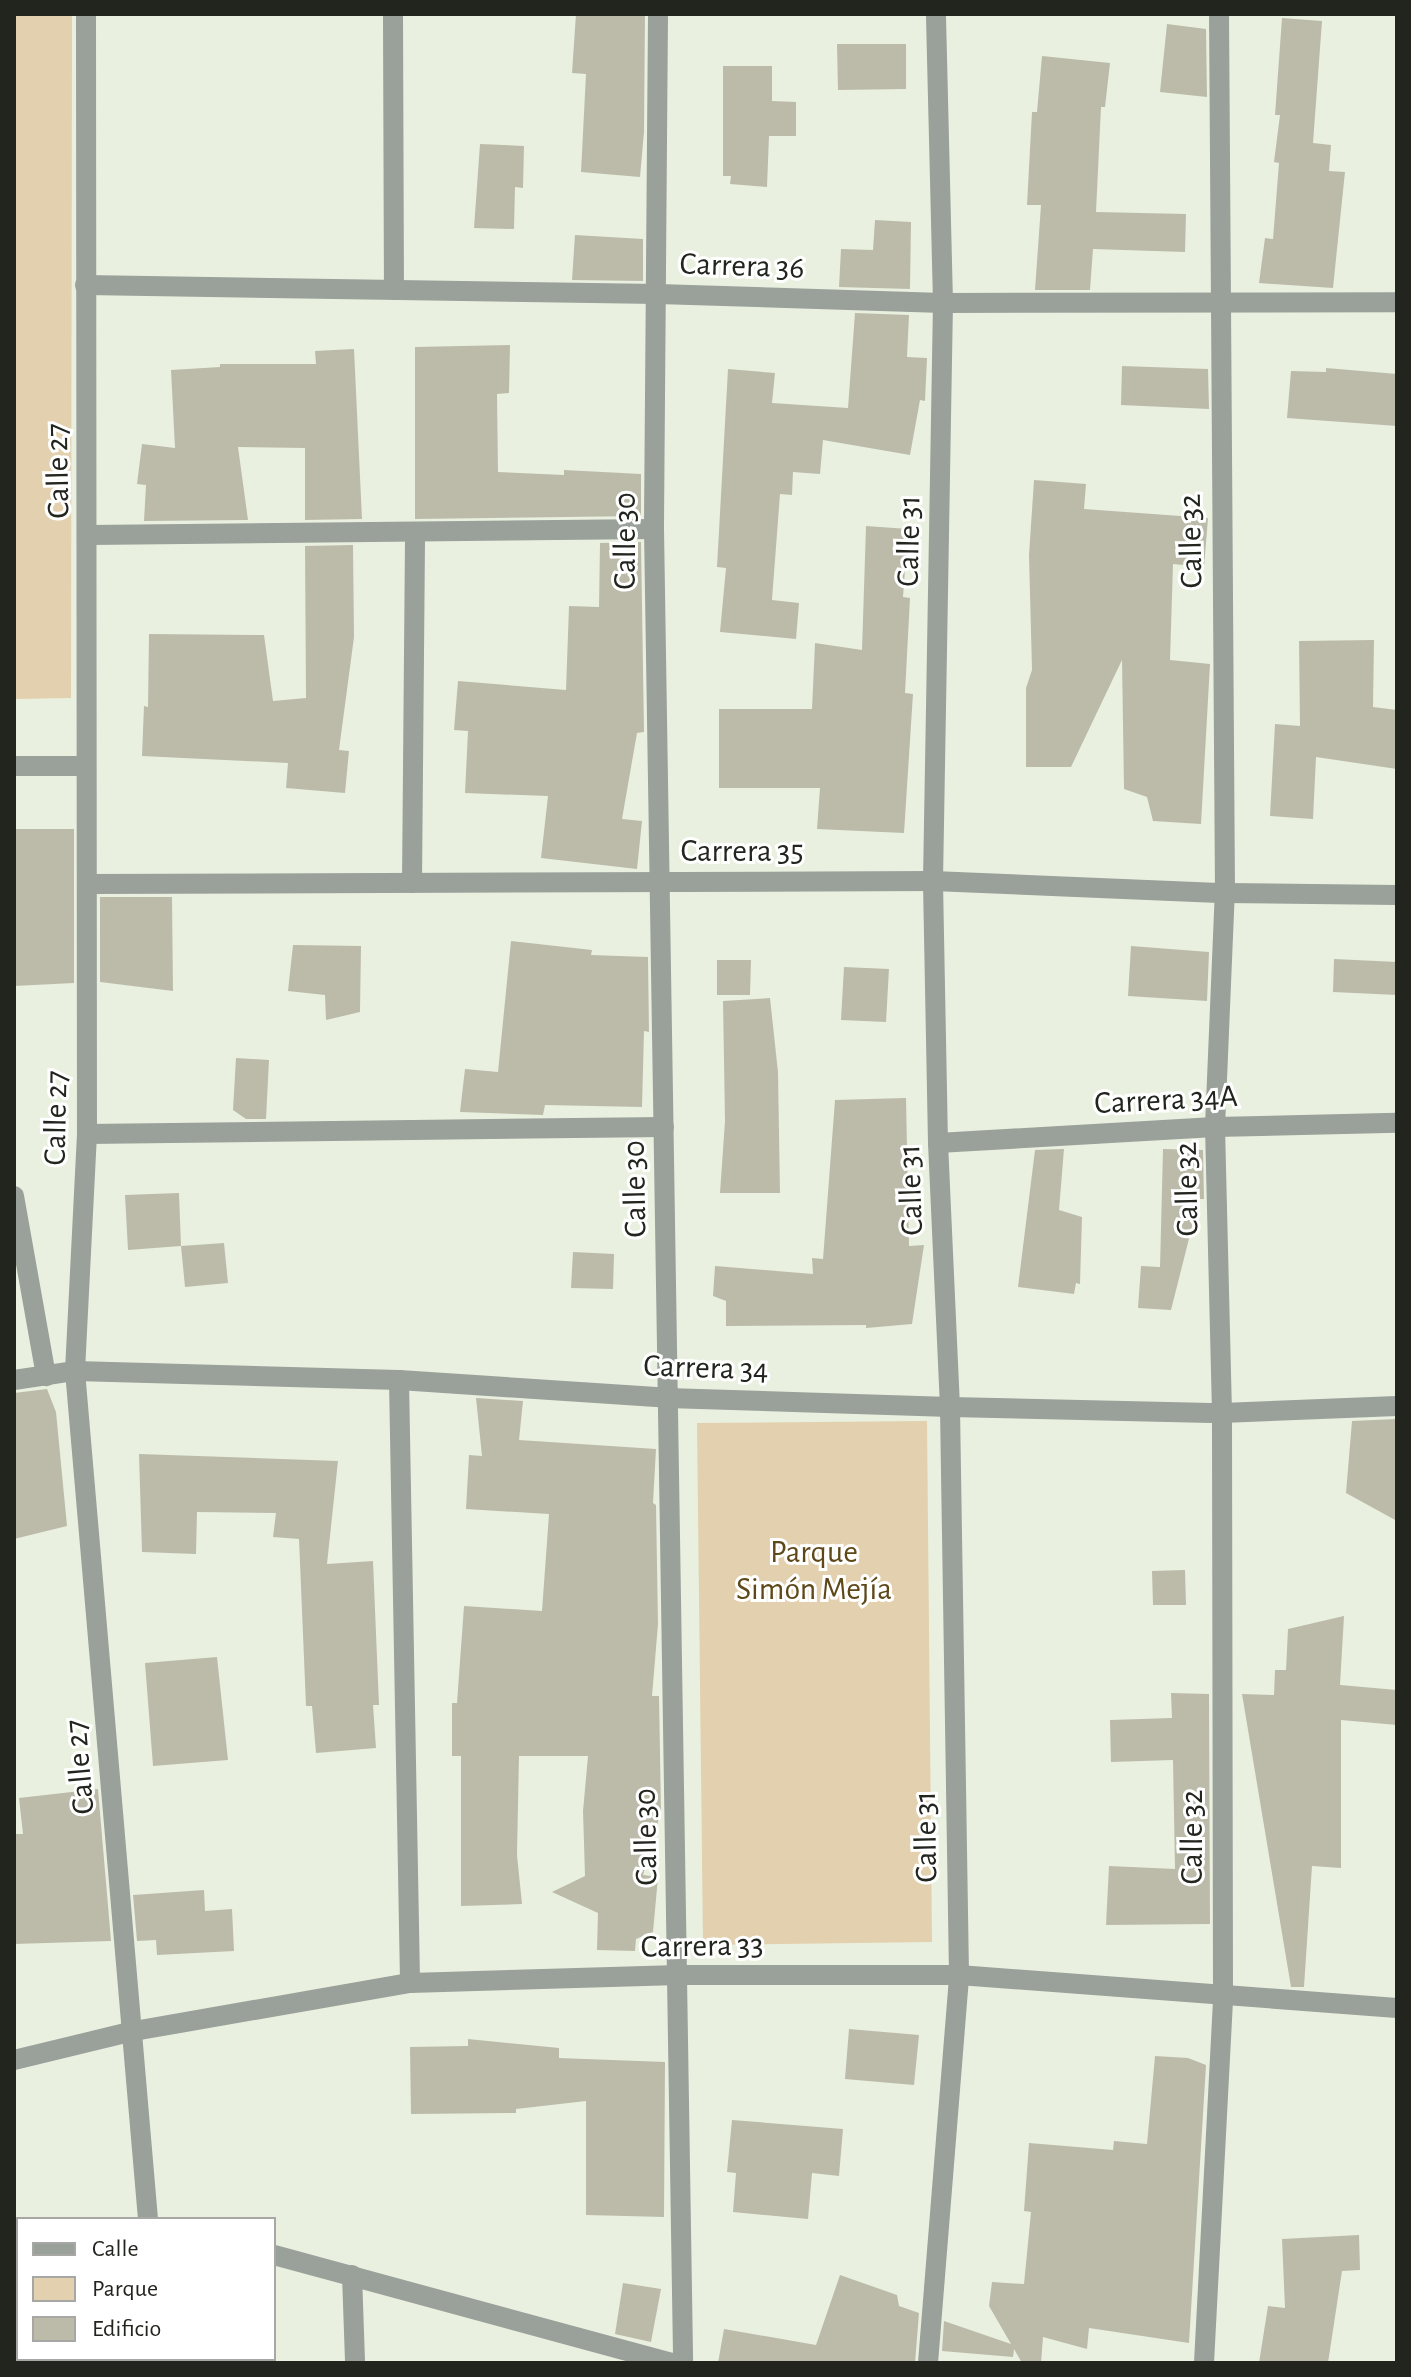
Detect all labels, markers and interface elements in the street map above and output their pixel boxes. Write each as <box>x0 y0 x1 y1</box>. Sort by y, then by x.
street label: Carrera 36 <box>679 245 805 287</box>
street label: Calle 27 <box>38 423 78 519</box>
street label: Calle 30 <box>606 492 644 590</box>
street label: Calle 32 <box>1171 493 1211 589</box>
street label: Calle 31 <box>889 495 929 587</box>
street label: Carrera 35 <box>680 832 804 870</box>
street label: Calle 27 <box>36 1070 76 1166</box>
street label: Carrera 34A <box>1093 1077 1239 1123</box>
street label: Calle 30 <box>615 1140 655 1238</box>
street label: Calle 32 <box>1167 1141 1207 1237</box>
street label: Calle 31 <box>890 1144 932 1236</box>
street label: Carrera 34 <box>643 1347 769 1389</box>
park label: Parque Simón Mejía <box>736 1534 892 1609</box>
street label: Calle 27 <box>57 1718 103 1816</box>
street label: Calle 30 <box>626 1788 666 1886</box>
street label: Calle 32 <box>1173 1789 1211 1885</box>
street label: Calle 31 <box>906 1791 946 1883</box>
street label: Carrera 33 <box>640 1926 764 1966</box>
legend <box>16 2217 276 2361</box>
text: Calle <box>92 2237 139 2261</box>
text: Parque <box>92 2277 158 2301</box>
text: Edificio <box>92 2317 161 2341</box>

